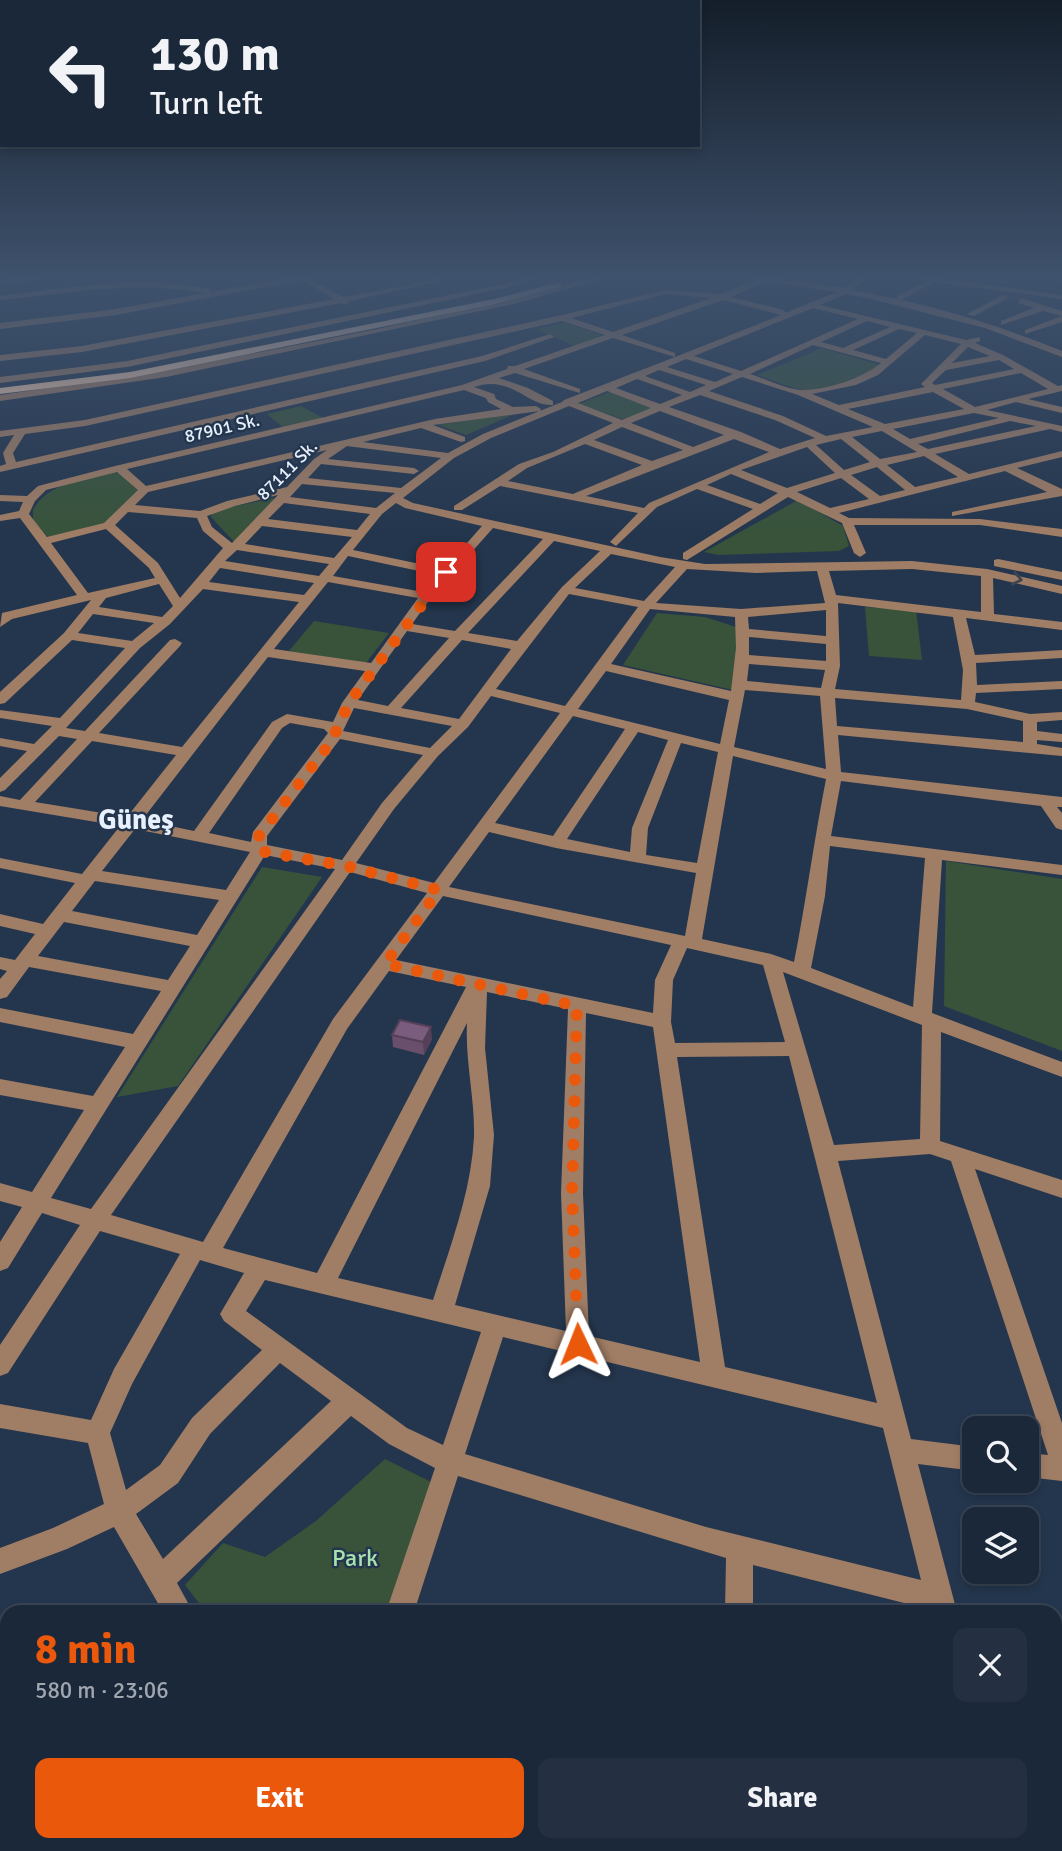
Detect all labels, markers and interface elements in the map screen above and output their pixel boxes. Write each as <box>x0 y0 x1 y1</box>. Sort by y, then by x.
text: 130 m <box>150 24 280 84</box>
icon: left <box>35 28 126 119</box>
text: Turn left <box>150 84 263 123</box>
street label: 87901 Sk. <box>182 409 262 447</box>
street label: 87111 Sk. <box>252 435 322 505</box>
pin <box>416 542 476 602</box>
icon: arrive <box>427 553 465 591</box>
one-way arrow <box>1011 571 1023 586</box>
district label: Güneş <box>98 803 174 837</box>
position arrow <box>541 1307 615 1381</box>
map controls <box>962 1416 1039 1584</box>
button: search <box>962 1416 1039 1493</box>
button: layers <box>962 1507 1039 1584</box>
park label: Park <box>332 1543 378 1573</box>
text: 8 min <box>35 1624 136 1675</box>
button: close <box>953 1628 1027 1702</box>
text: 580 m · 23:06 <box>35 1676 169 1705</box>
button: Exit <box>35 1758 524 1838</box>
button: Share <box>538 1758 1027 1838</box>

